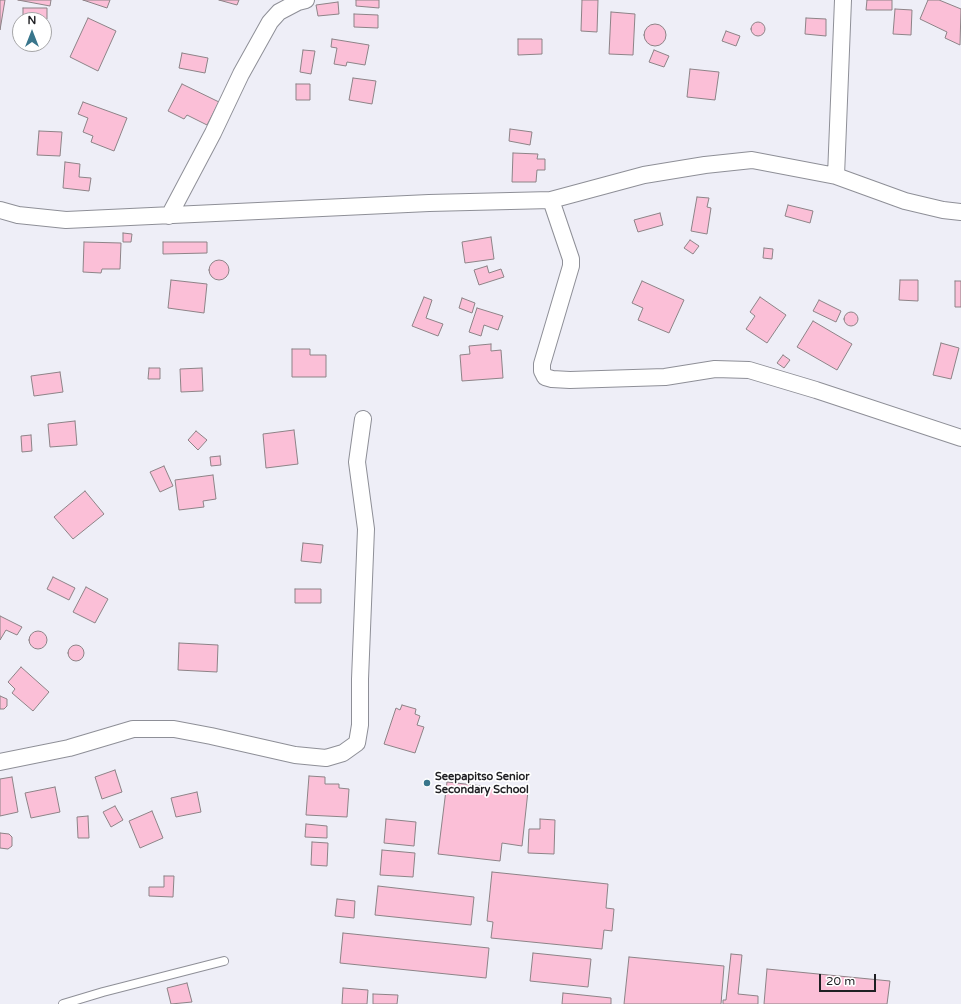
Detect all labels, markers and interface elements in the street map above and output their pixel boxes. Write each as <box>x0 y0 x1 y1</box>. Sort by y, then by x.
north arrow <box>12 12 52 52</box>
text: N <box>28 14 36 27</box>
place label: Seepapitso Senior Secondary School <box>435 770 529 796</box>
marker: Seepapitso Senior Secondary School <box>422 778 432 788</box>
scale bar <box>821 966 878 992</box>
text: 20 m <box>826 974 855 988</box>

